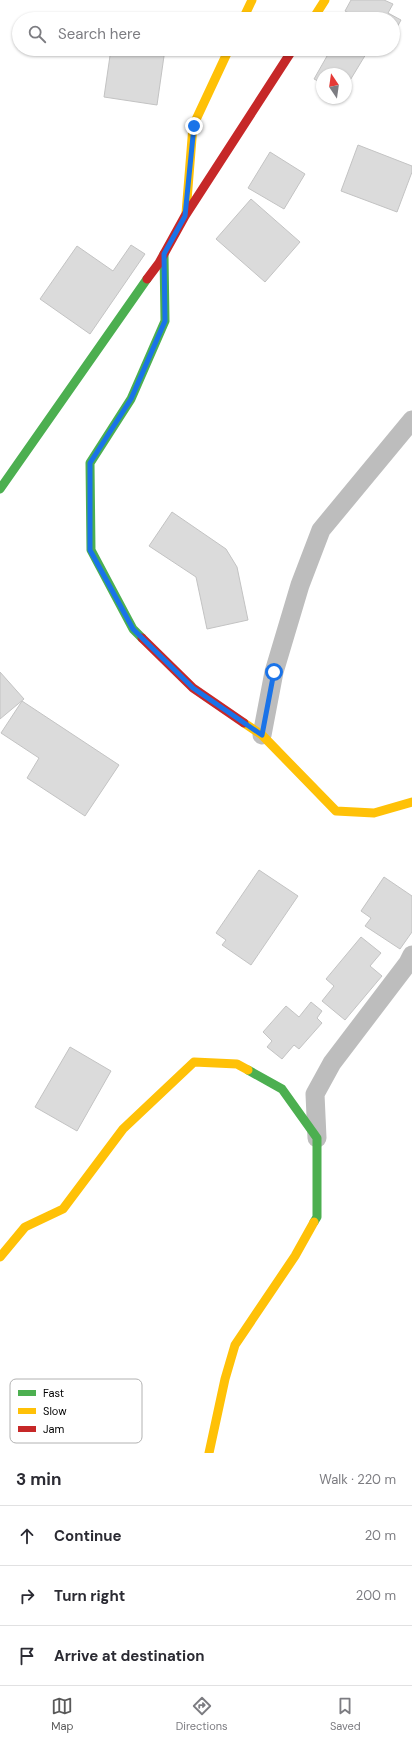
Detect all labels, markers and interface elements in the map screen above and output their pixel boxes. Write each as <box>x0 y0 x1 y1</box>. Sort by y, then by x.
search box <box>12 12 400 56</box>
icon: search <box>26 23 48 45</box>
text: Search here <box>58 24 141 44</box>
north arrow <box>316 68 352 104</box>
route end <box>185 117 203 135</box>
route start <box>265 663 283 681</box>
legend <box>10 1379 142 1443</box>
text: Fast <box>43 1386 64 1400</box>
text: Slow <box>43 1404 67 1418</box>
text: Jam <box>43 1422 64 1436</box>
text: 3 min <box>16 1468 61 1490</box>
text: Walk · 220 m <box>319 1471 396 1488</box>
icon: ahead <box>16 1525 38 1547</box>
text: Continue <box>54 1526 122 1546</box>
text: 20 m <box>365 1527 396 1544</box>
icon: right <box>16 1585 38 1607</box>
text: Turn right <box>54 1586 125 1606</box>
text: 200 m <box>356 1587 396 1604</box>
icon: arrive <box>16 1645 38 1667</box>
text: Arrive at destination <box>54 1646 205 1666</box>
tab: Map <box>51 1695 73 1733</box>
tab: Directions <box>176 1695 228 1733</box>
tab: Saved <box>330 1695 361 1733</box>

